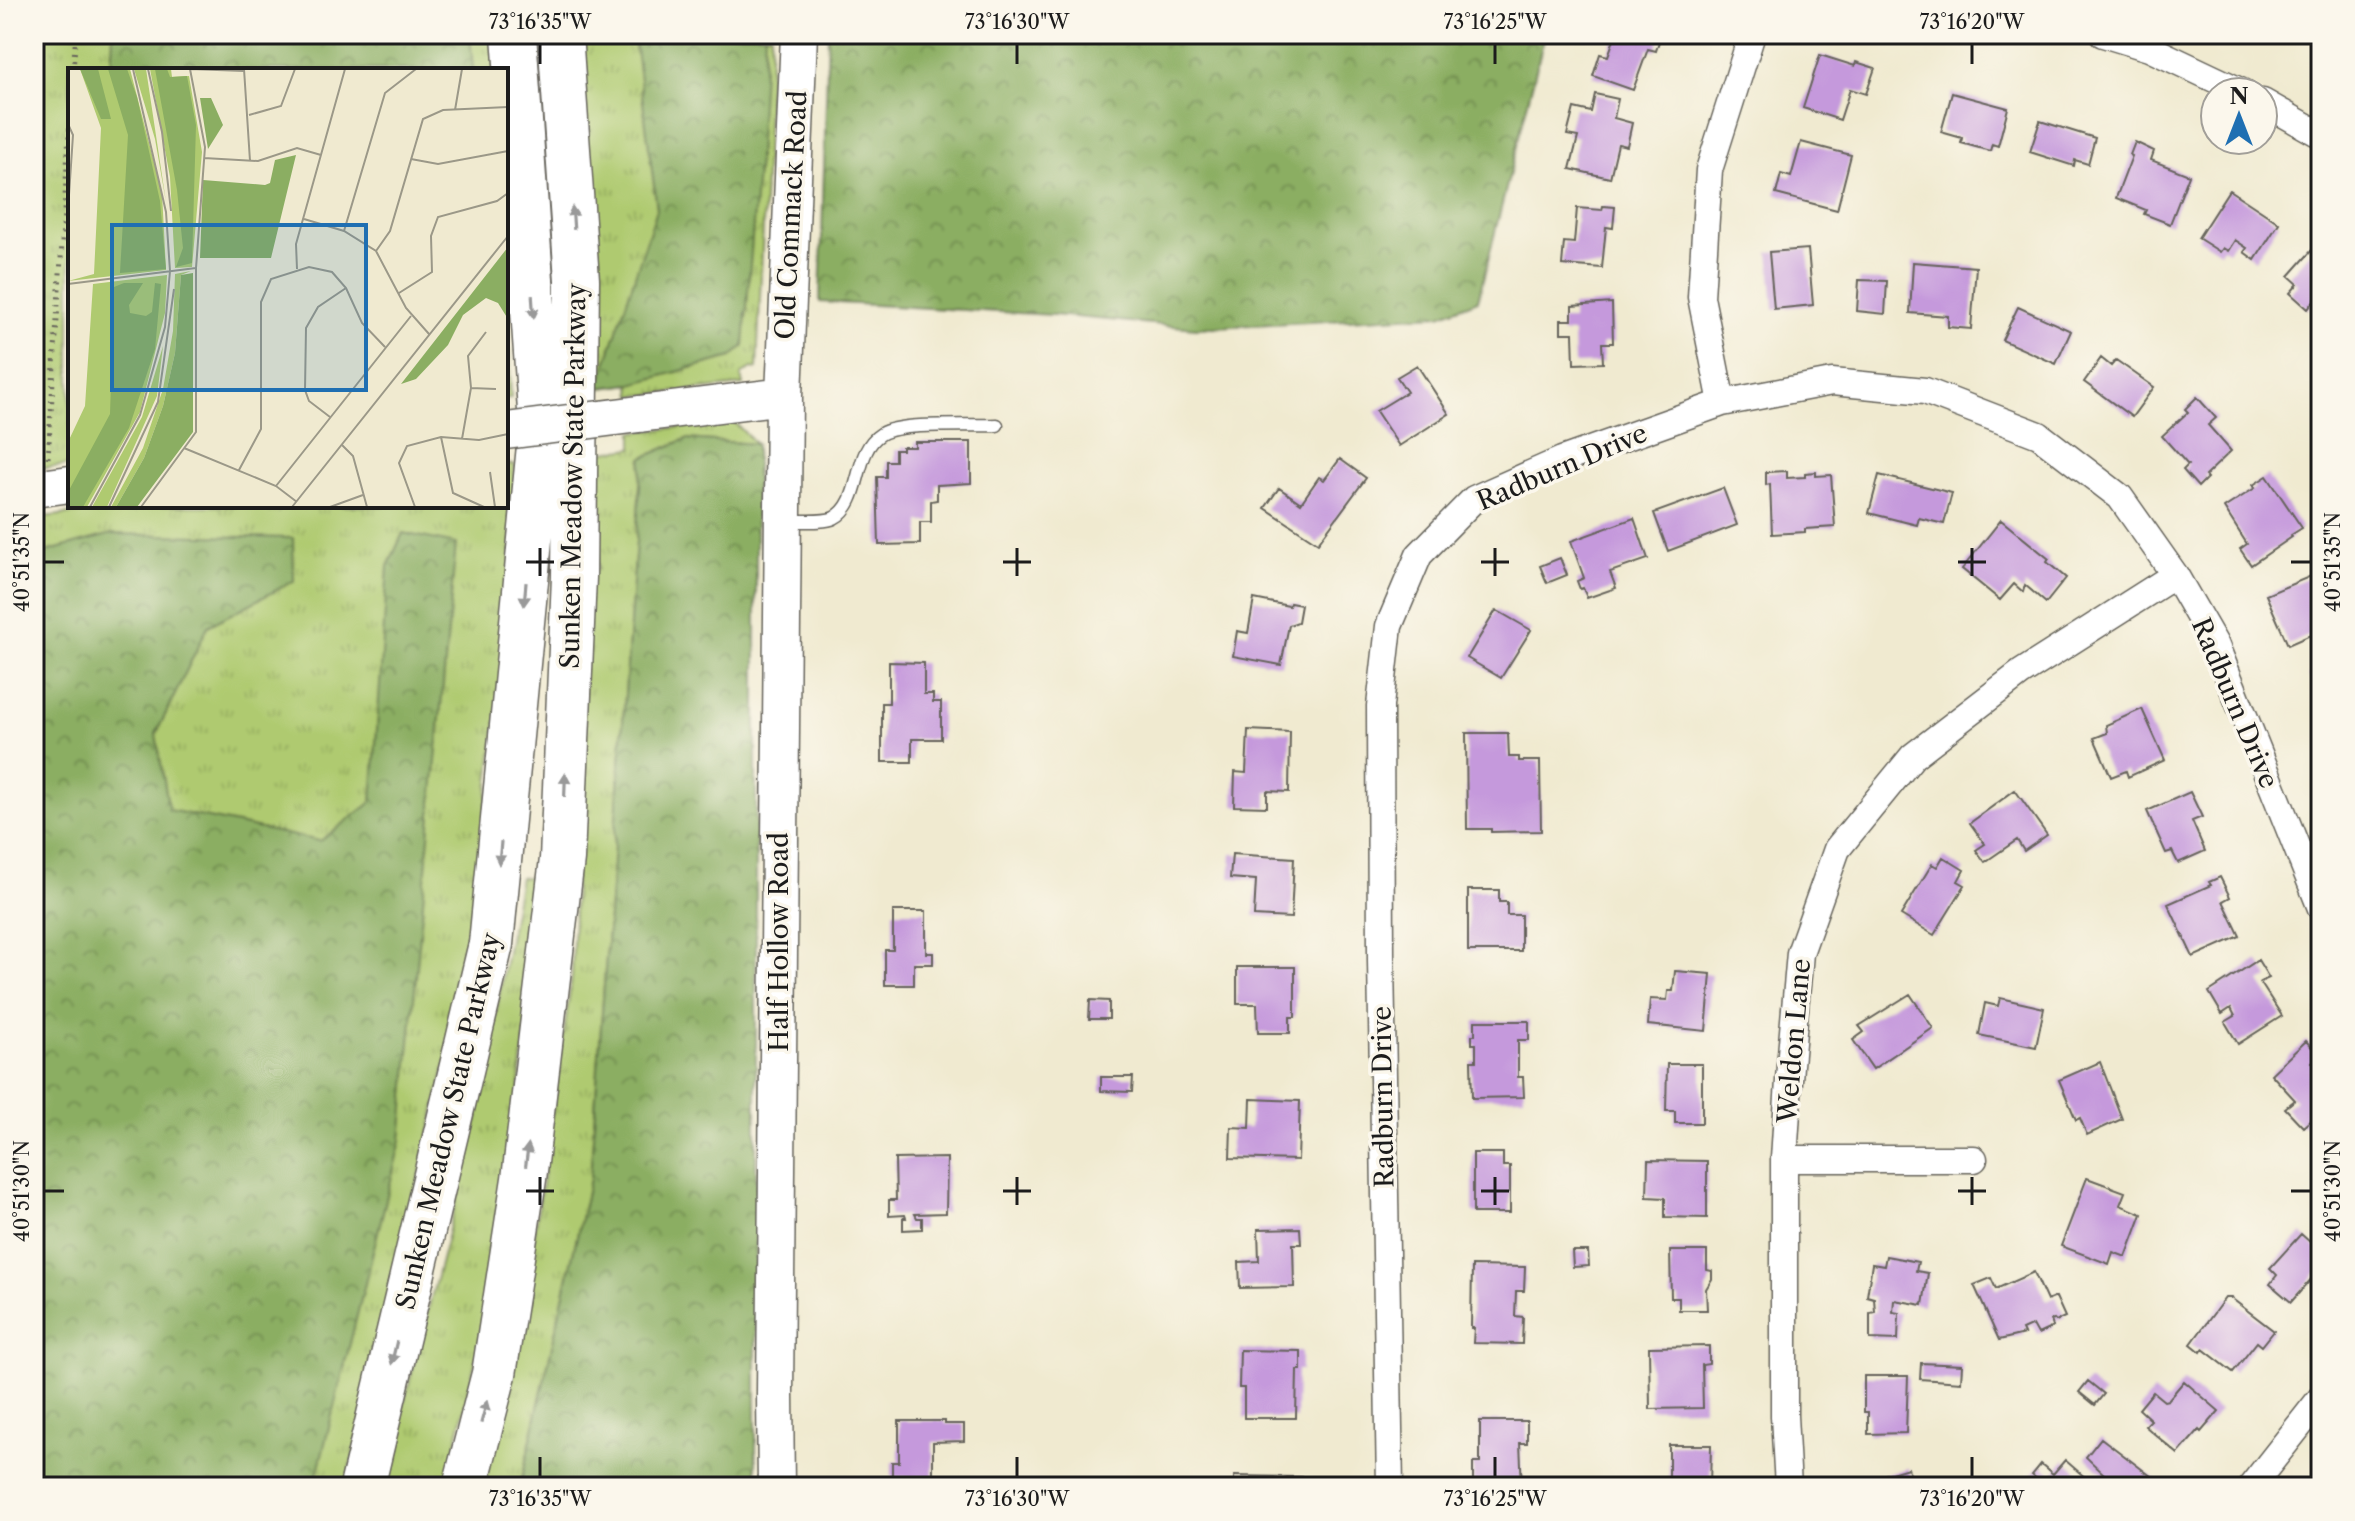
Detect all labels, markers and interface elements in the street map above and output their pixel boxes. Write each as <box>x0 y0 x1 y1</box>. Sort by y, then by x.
text: 73°16'35"W <box>489 10 592 34</box>
text: 73°16'30"W <box>965 10 1070 34</box>
text: 73°16'25"W <box>1443 10 1548 34</box>
text: 73°16'20"W <box>1919 10 2026 34</box>
inset map <box>68 68 508 508</box>
north arrow <box>2199 76 2279 156</box>
text: N <box>2229 83 2249 110</box>
street label: Old Commack Road <box>768 89 814 340</box>
one-way arrow <box>566 205 579 230</box>
street label: Sunken Meadow State Parkway <box>554 282 592 669</box>
one-way arrow <box>527 295 540 320</box>
street label: Radburn Drive <box>1472 417 1652 517</box>
text: 40°51'35"N <box>10 512 34 612</box>
text: 40°51'35"N <box>2321 512 2345 612</box>
one-way arrow <box>518 582 531 607</box>
street label: Radburn Drive <box>2185 613 2285 793</box>
one-way arrow <box>559 772 572 797</box>
street label: Half Hollow Road <box>763 832 795 1052</box>
one-way arrow <box>493 841 506 866</box>
street label: Sunken Meadow State Parkway <box>389 929 507 1312</box>
street label: Weldon Lane <box>1771 957 1817 1126</box>
street label: Radburn Drive <box>1365 1006 1401 1188</box>
text: 40°51'30"N <box>10 1140 34 1242</box>
text: 40°51'30"N <box>2321 1140 2345 1242</box>
one-way arrow <box>520 1142 533 1167</box>
one-way arrow <box>388 1341 400 1366</box>
one-way arrow <box>479 1399 491 1424</box>
text: 73°16'35"W <box>489 1487 592 1511</box>
text: 73°16'30"W <box>965 1487 1070 1511</box>
text: 73°16'25"W <box>1443 1487 1548 1511</box>
text: 73°16'20"W <box>1919 1487 2026 1511</box>

